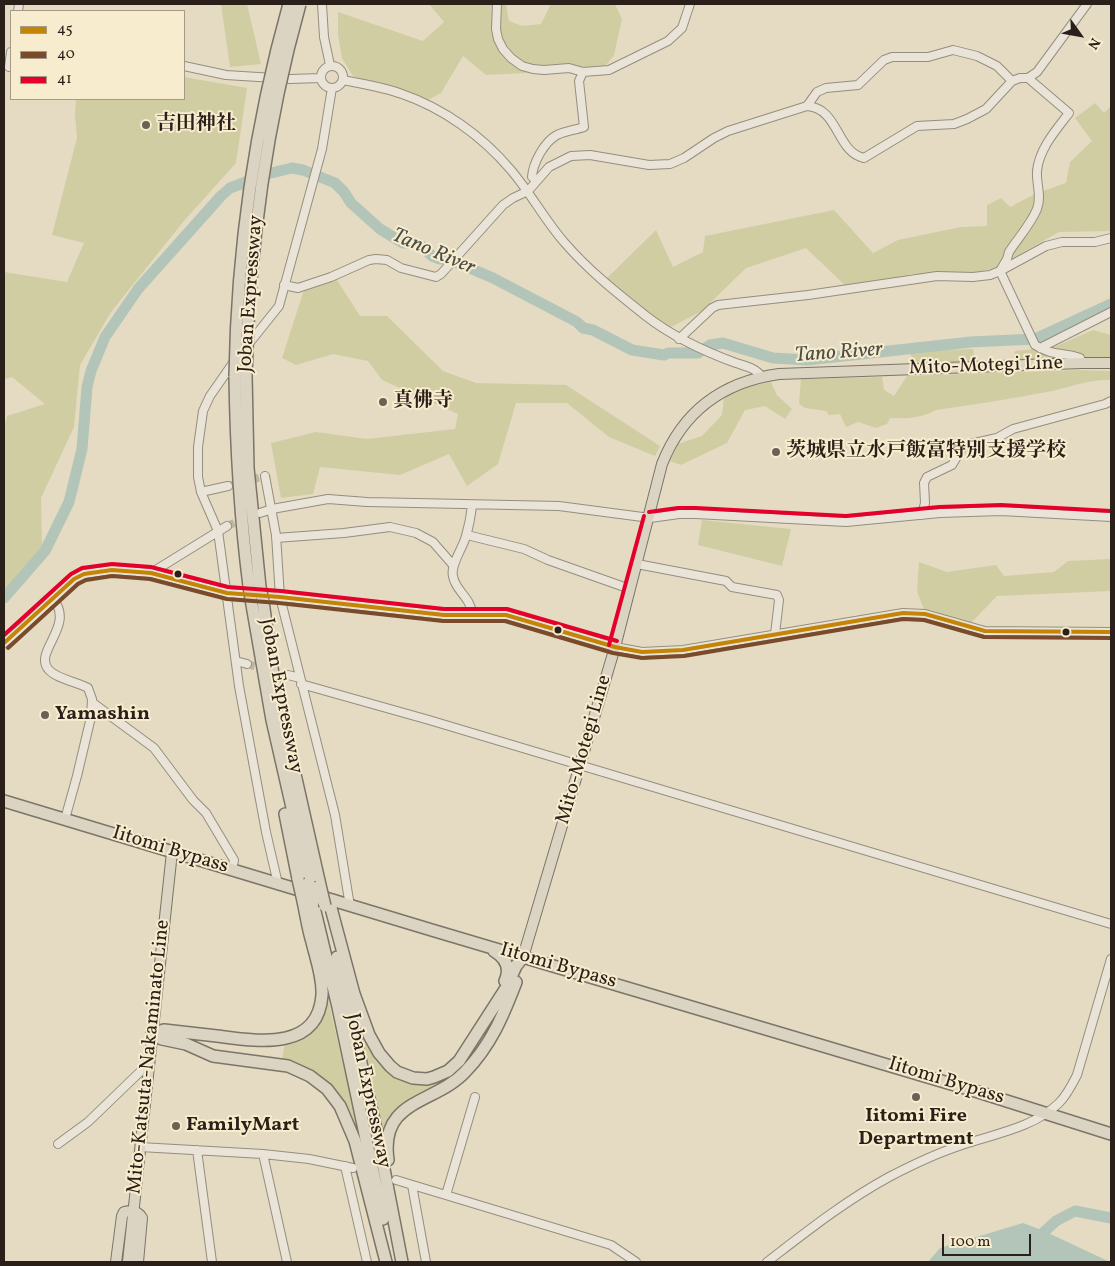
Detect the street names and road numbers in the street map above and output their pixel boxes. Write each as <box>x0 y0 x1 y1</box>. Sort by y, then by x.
street label: Joban Expressway <box>235 214 269 374</box>
street label: Mito-Motegi Line <box>909 352 1063 382</box>
street label: Joban Expressway <box>253 616 307 776</box>
street label: Mito-Motegi Line <box>552 673 618 827</box>
street label: Iitomi Bypass <box>109 822 231 880</box>
street label: Mito-Katsuta-Nakaminato Line <box>124 919 176 1195</box>
street label: Iitomi Bypass <box>497 939 619 995</box>
street label: Joban Expressway <box>339 1011 395 1171</box>
street label: Iitomi Bypass <box>885 1053 1007 1111</box>

